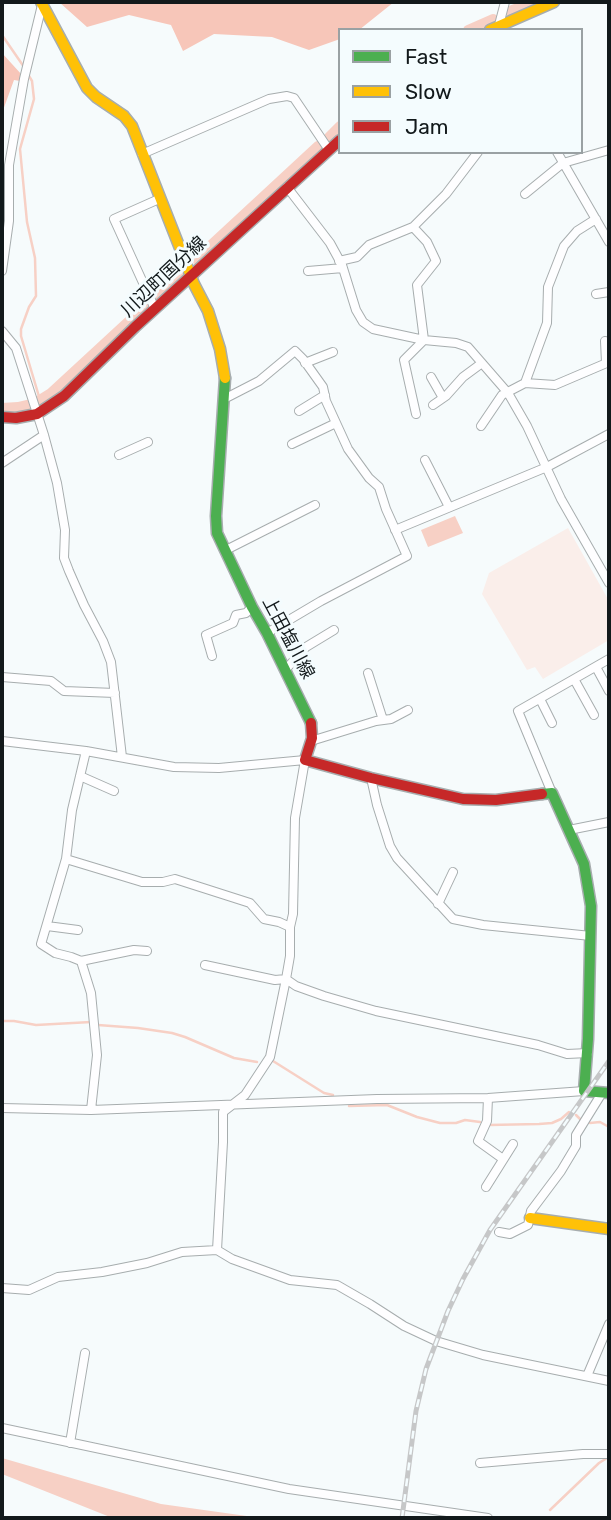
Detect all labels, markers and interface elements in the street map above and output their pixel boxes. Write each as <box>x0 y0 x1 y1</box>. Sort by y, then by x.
legend <box>338 28 583 154</box>
text: Fast <box>405 44 447 69</box>
text: Slow <box>405 79 452 104</box>
text: Jam <box>405 114 449 139</box>
street label: 川辺町国分線 <box>117 232 211 322</box>
street label: 上田塩川線 <box>257 593 319 683</box>

